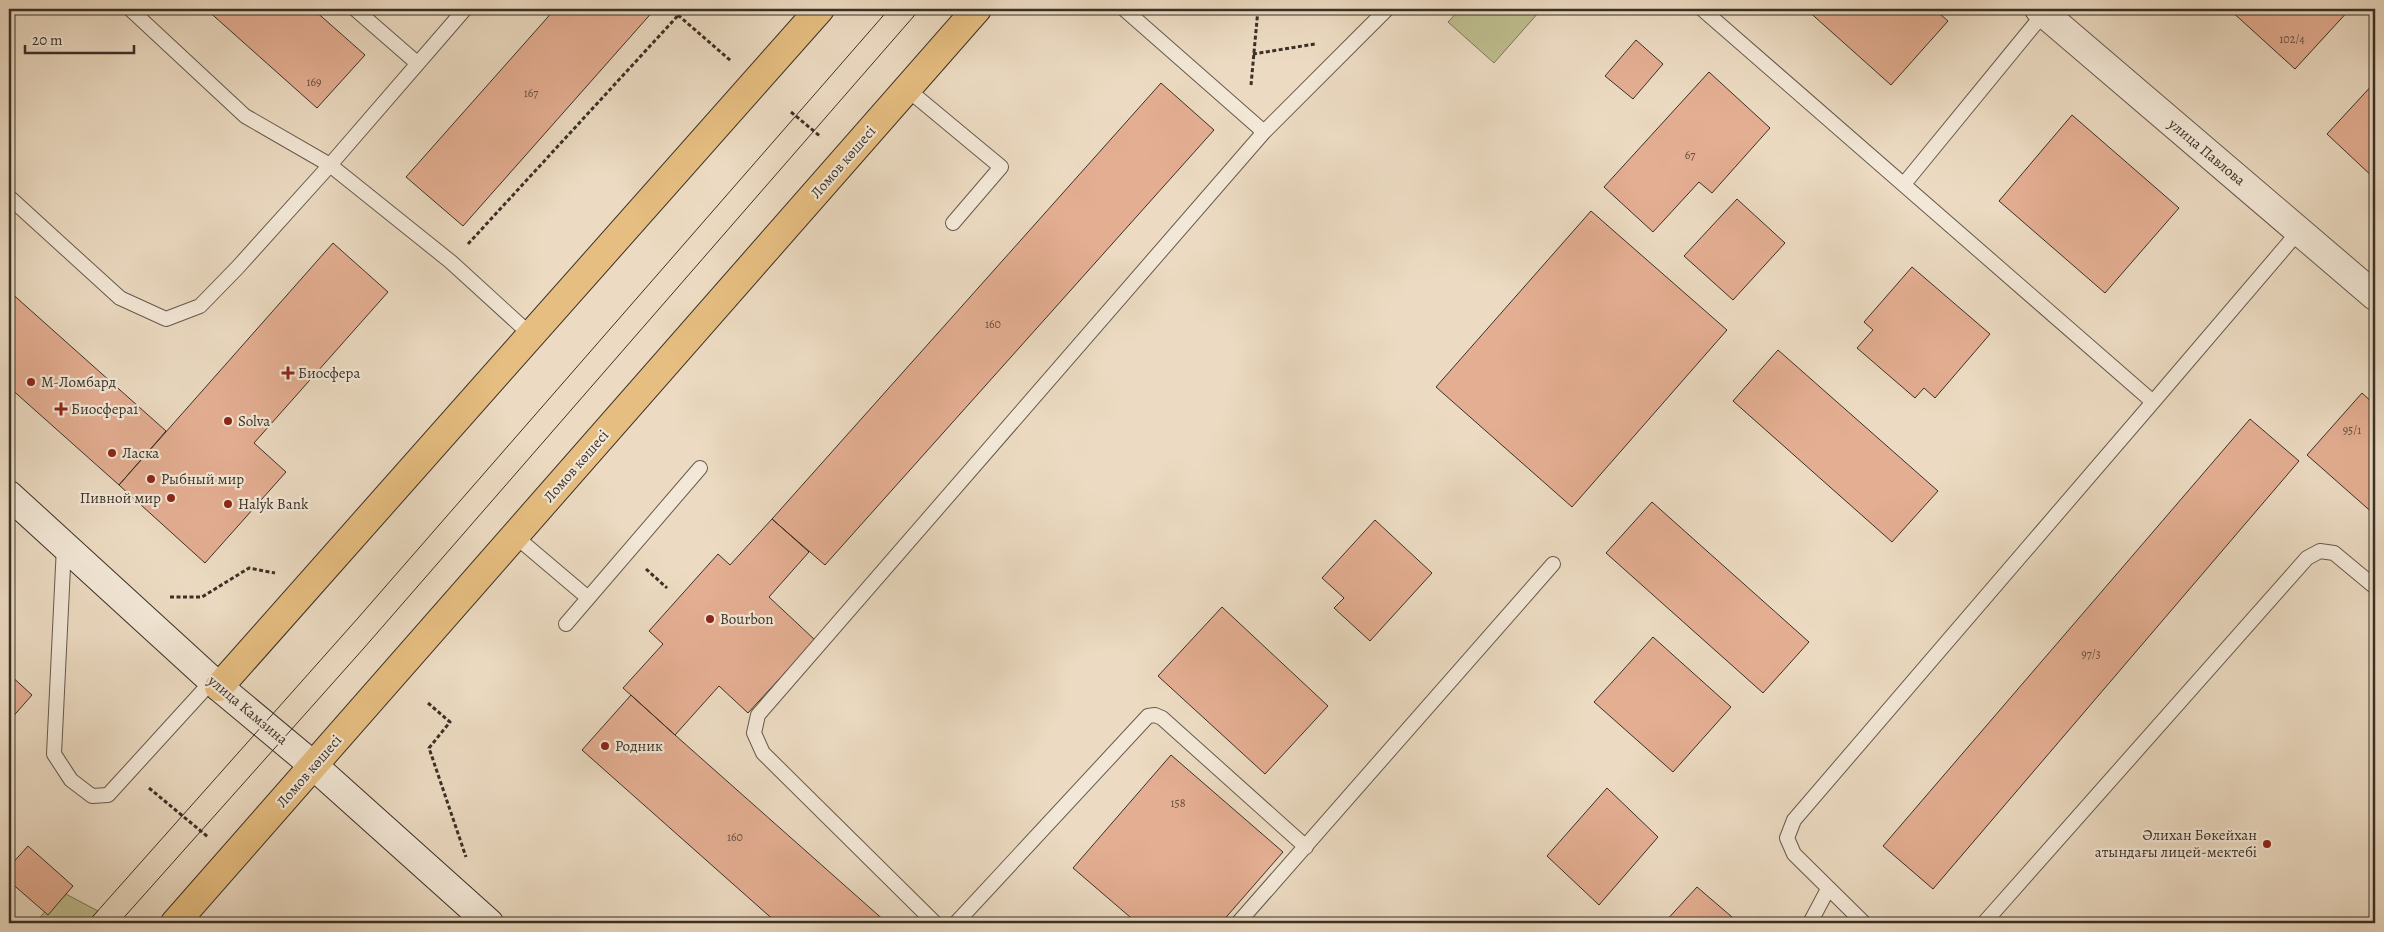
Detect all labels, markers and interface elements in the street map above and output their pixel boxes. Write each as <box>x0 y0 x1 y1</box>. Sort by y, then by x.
scale bar <box>25 22 134 54</box>
text: 20 m <box>32 30 63 50</box>
house number: 102/4 <box>2279 31 2305 47</box>
house number: 169 <box>306 74 322 90</box>
house number: 167 <box>524 85 539 101</box>
street label: улица Павлова <box>2164 113 2250 190</box>
street label: Ломов көшесі <box>806 122 880 202</box>
house number: 67 <box>1685 147 1696 163</box>
house number: 160 <box>985 316 1001 332</box>
place label: Биосфера <box>298 363 360 383</box>
marker: Биосфера <box>282 367 294 379</box>
place label: М-Ломбард <box>41 372 116 392</box>
marker: М-Ломбард <box>25 376 37 388</box>
place label: Биосфера1 <box>71 399 139 419</box>
marker: Биосфера1 <box>55 403 67 415</box>
place label: Solva <box>238 411 270 431</box>
marker: Solva <box>222 415 234 427</box>
house number: 95/1 <box>2343 422 2361 438</box>
street label: Ломов көшесі <box>539 426 613 506</box>
place label: Ласка <box>122 443 159 463</box>
marker: Ласка <box>106 447 118 459</box>
place label: Рыбный мир <box>161 469 244 489</box>
marker: Рыбный мир <box>145 473 157 485</box>
place label: Пивной мир <box>80 488 161 508</box>
marker: Пивной мир <box>165 492 177 504</box>
place label: Halyk Bank <box>238 494 309 514</box>
marker: Halyk Bank <box>222 498 234 510</box>
place label: Bourbon <box>720 609 773 629</box>
marker: Bourbon <box>704 613 716 625</box>
house number: 97/3 <box>2081 646 2101 662</box>
street label: улица Камзина <box>203 670 292 749</box>
street label: Ломов көшесі <box>272 731 346 811</box>
place label: Родник <box>615 736 663 756</box>
marker: Родник <box>599 740 611 752</box>
house number: 158 <box>1170 795 1186 811</box>
place label: Әлихан Бөкейхан атындағы лицей-мектебі <box>2095 825 2257 862</box>
house number: 160 <box>727 829 743 845</box>
marker: Әлихан Бөкейхан атындағы лицей-мектебі <box>2261 838 2273 850</box>

